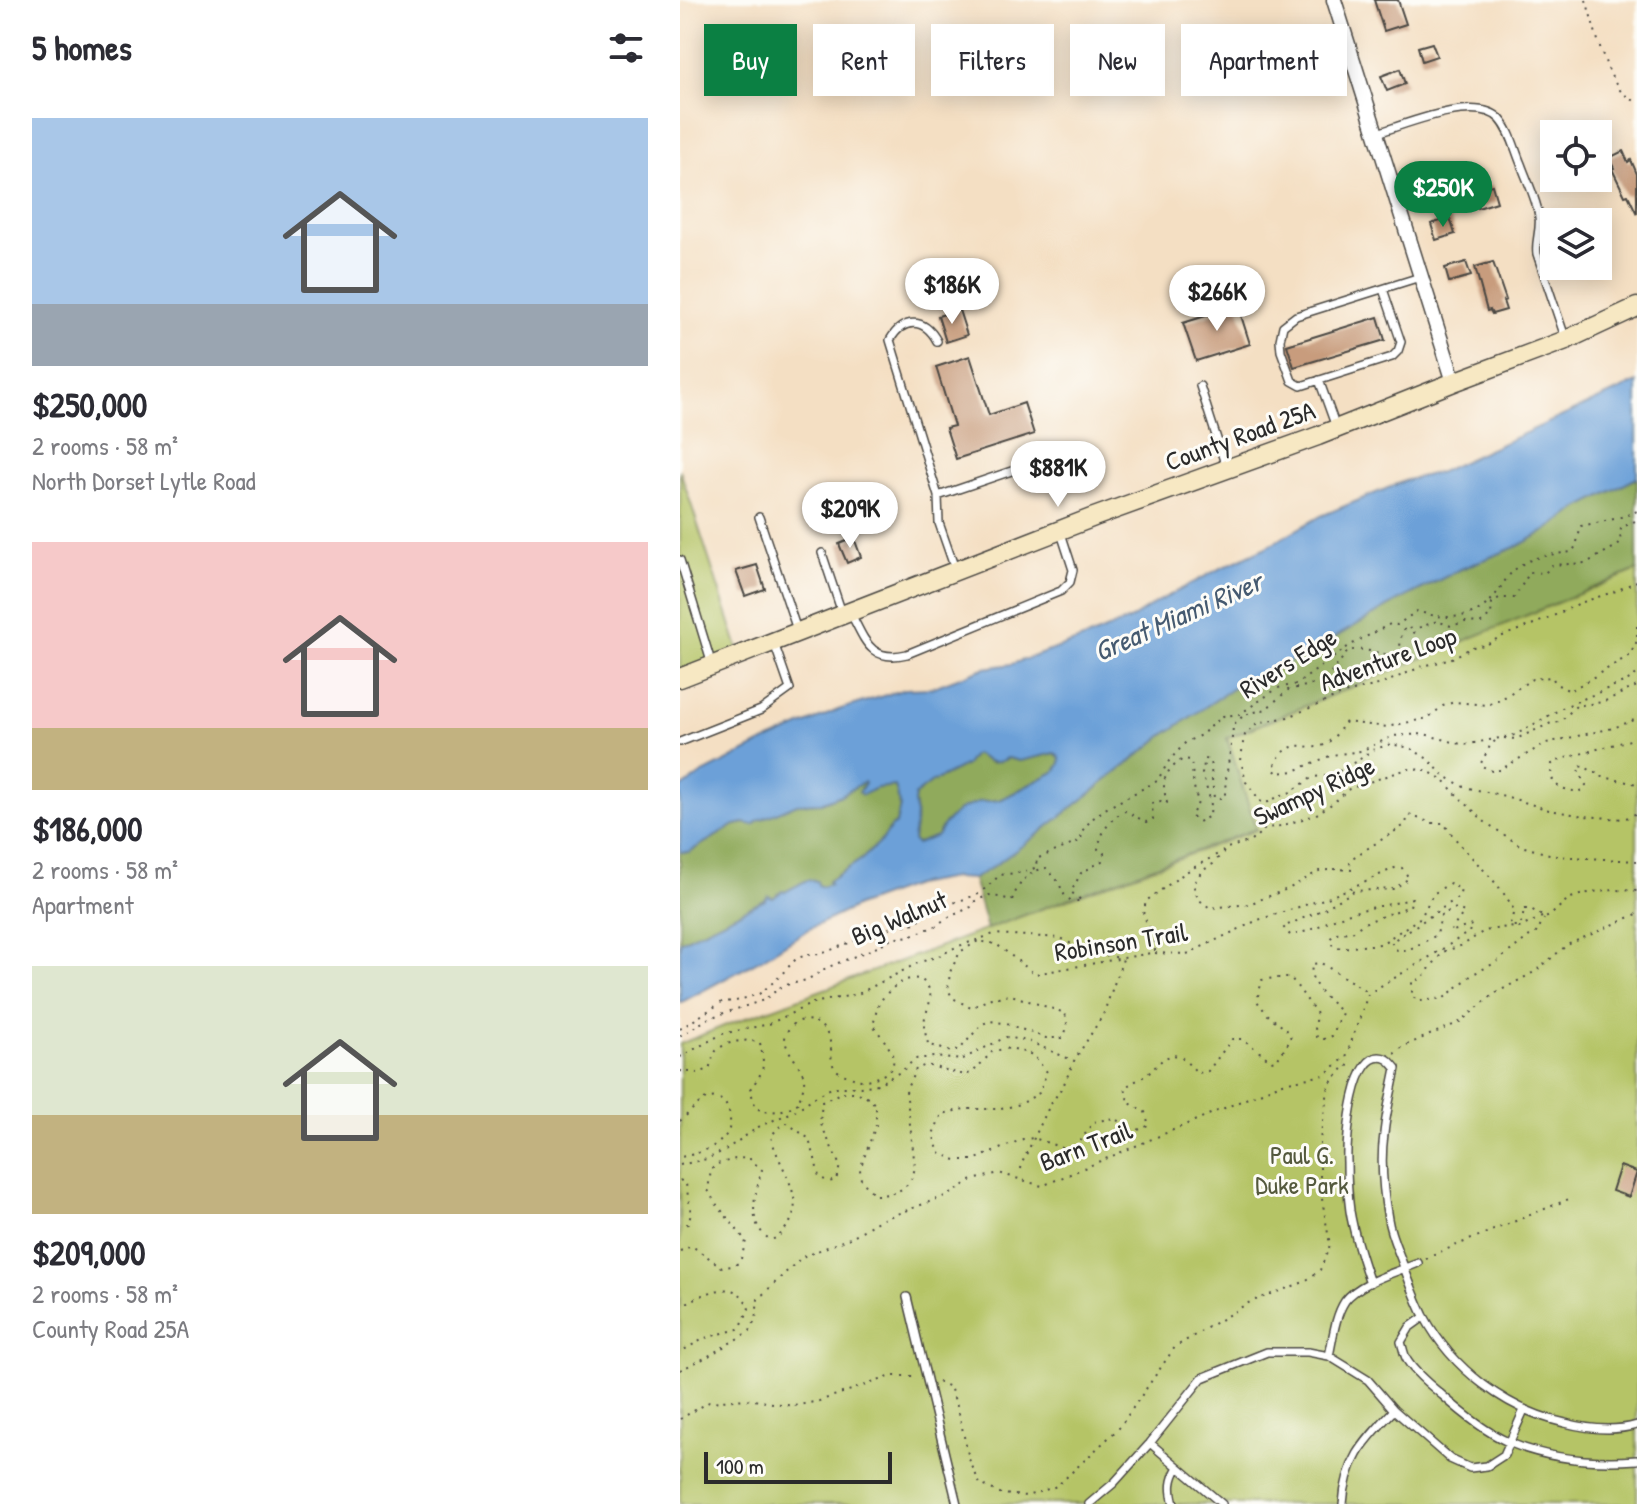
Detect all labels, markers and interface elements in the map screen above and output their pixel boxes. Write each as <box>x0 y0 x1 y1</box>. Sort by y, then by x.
chip: Buy <box>704 24 797 96</box>
chip: Rent <box>813 24 915 96</box>
chip: Filters <box>931 24 1054 96</box>
chip: New <box>1070 24 1165 96</box>
chip: Apartment <box>1181 24 1347 96</box>
text: 5 homes <box>32 25 132 71</box>
icon: filters <box>604 26 648 70</box>
map controls <box>1540 120 1612 280</box>
button: locate <box>1540 120 1612 192</box>
pin: $250K <box>1387 161 1499 229</box>
text: $250K <box>1412 169 1474 204</box>
icon: home <box>268 170 412 314</box>
button: layers <box>1540 208 1612 280</box>
pin: $186K <box>896 258 1008 326</box>
pin: $266K <box>1161 265 1273 333</box>
text: $186K <box>923 266 981 301</box>
text: $266K <box>1187 273 1247 308</box>
text: $250,000 <box>32 382 147 428</box>
street label: County Road 25A <box>1160 392 1320 479</box>
text: 2 rooms · 58 m² <box>32 428 178 463</box>
pin: $881K <box>1002 441 1114 509</box>
text: $881K <box>1029 449 1087 484</box>
text: North Dorset Lytle Road <box>32 463 256 498</box>
pin: $209K <box>794 482 906 550</box>
text: $209K <box>820 490 880 525</box>
water label: Great Miami River <box>1088 561 1271 670</box>
icon: home <box>268 594 412 738</box>
street label: Adventure Loop <box>1315 618 1461 699</box>
street label: Rivers Edge <box>1233 619 1343 706</box>
street label: Swampy Ridge <box>1248 747 1380 834</box>
text: $186,000 <box>32 806 142 852</box>
text: 2 rooms · 58 m² <box>32 852 178 887</box>
street label: Big Walnut <box>846 881 953 953</box>
text: Apartment <box>32 887 134 922</box>
street label: Robinson Trail <box>1052 914 1190 969</box>
icon: home <box>268 1018 412 1162</box>
street label: Barn Trail <box>1035 1112 1137 1179</box>
park label: Paul G. Duke Park <box>1255 1137 1349 1202</box>
text: $209,000 <box>32 1230 145 1276</box>
text: 2 rooms · 58 m² <box>32 1276 178 1311</box>
text: County Road 25A <box>32 1311 189 1346</box>
scale bar <box>704 1448 892 1484</box>
text: 100 m <box>716 1451 764 1481</box>

